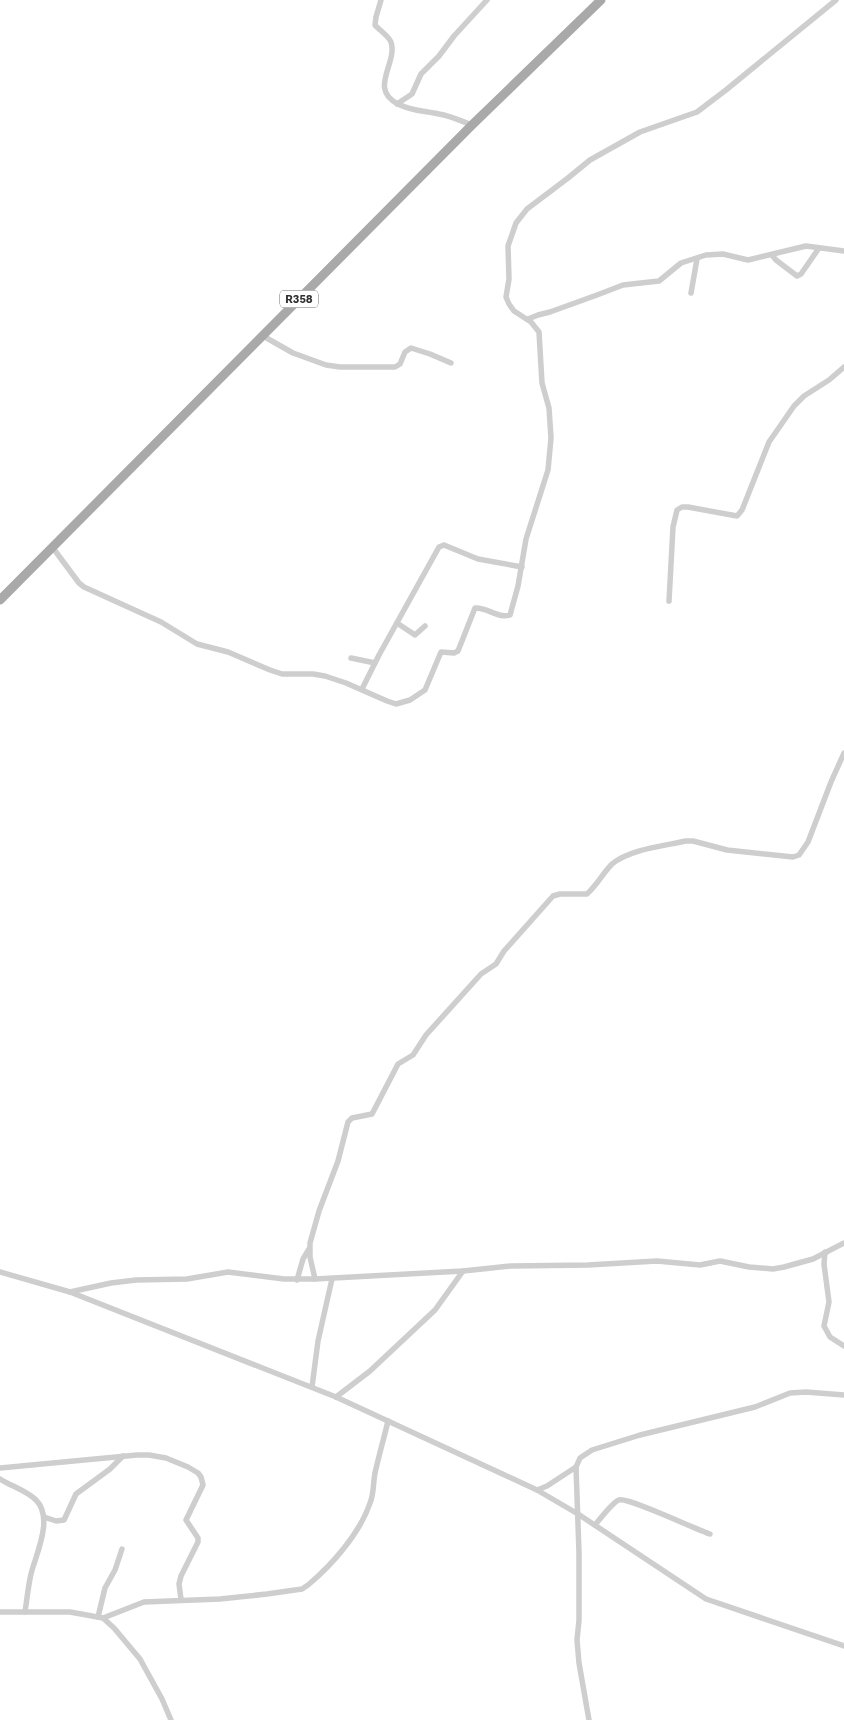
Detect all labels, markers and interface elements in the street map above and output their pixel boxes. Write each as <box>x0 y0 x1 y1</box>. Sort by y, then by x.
road number: R358 <box>280 290 318 308</box>

